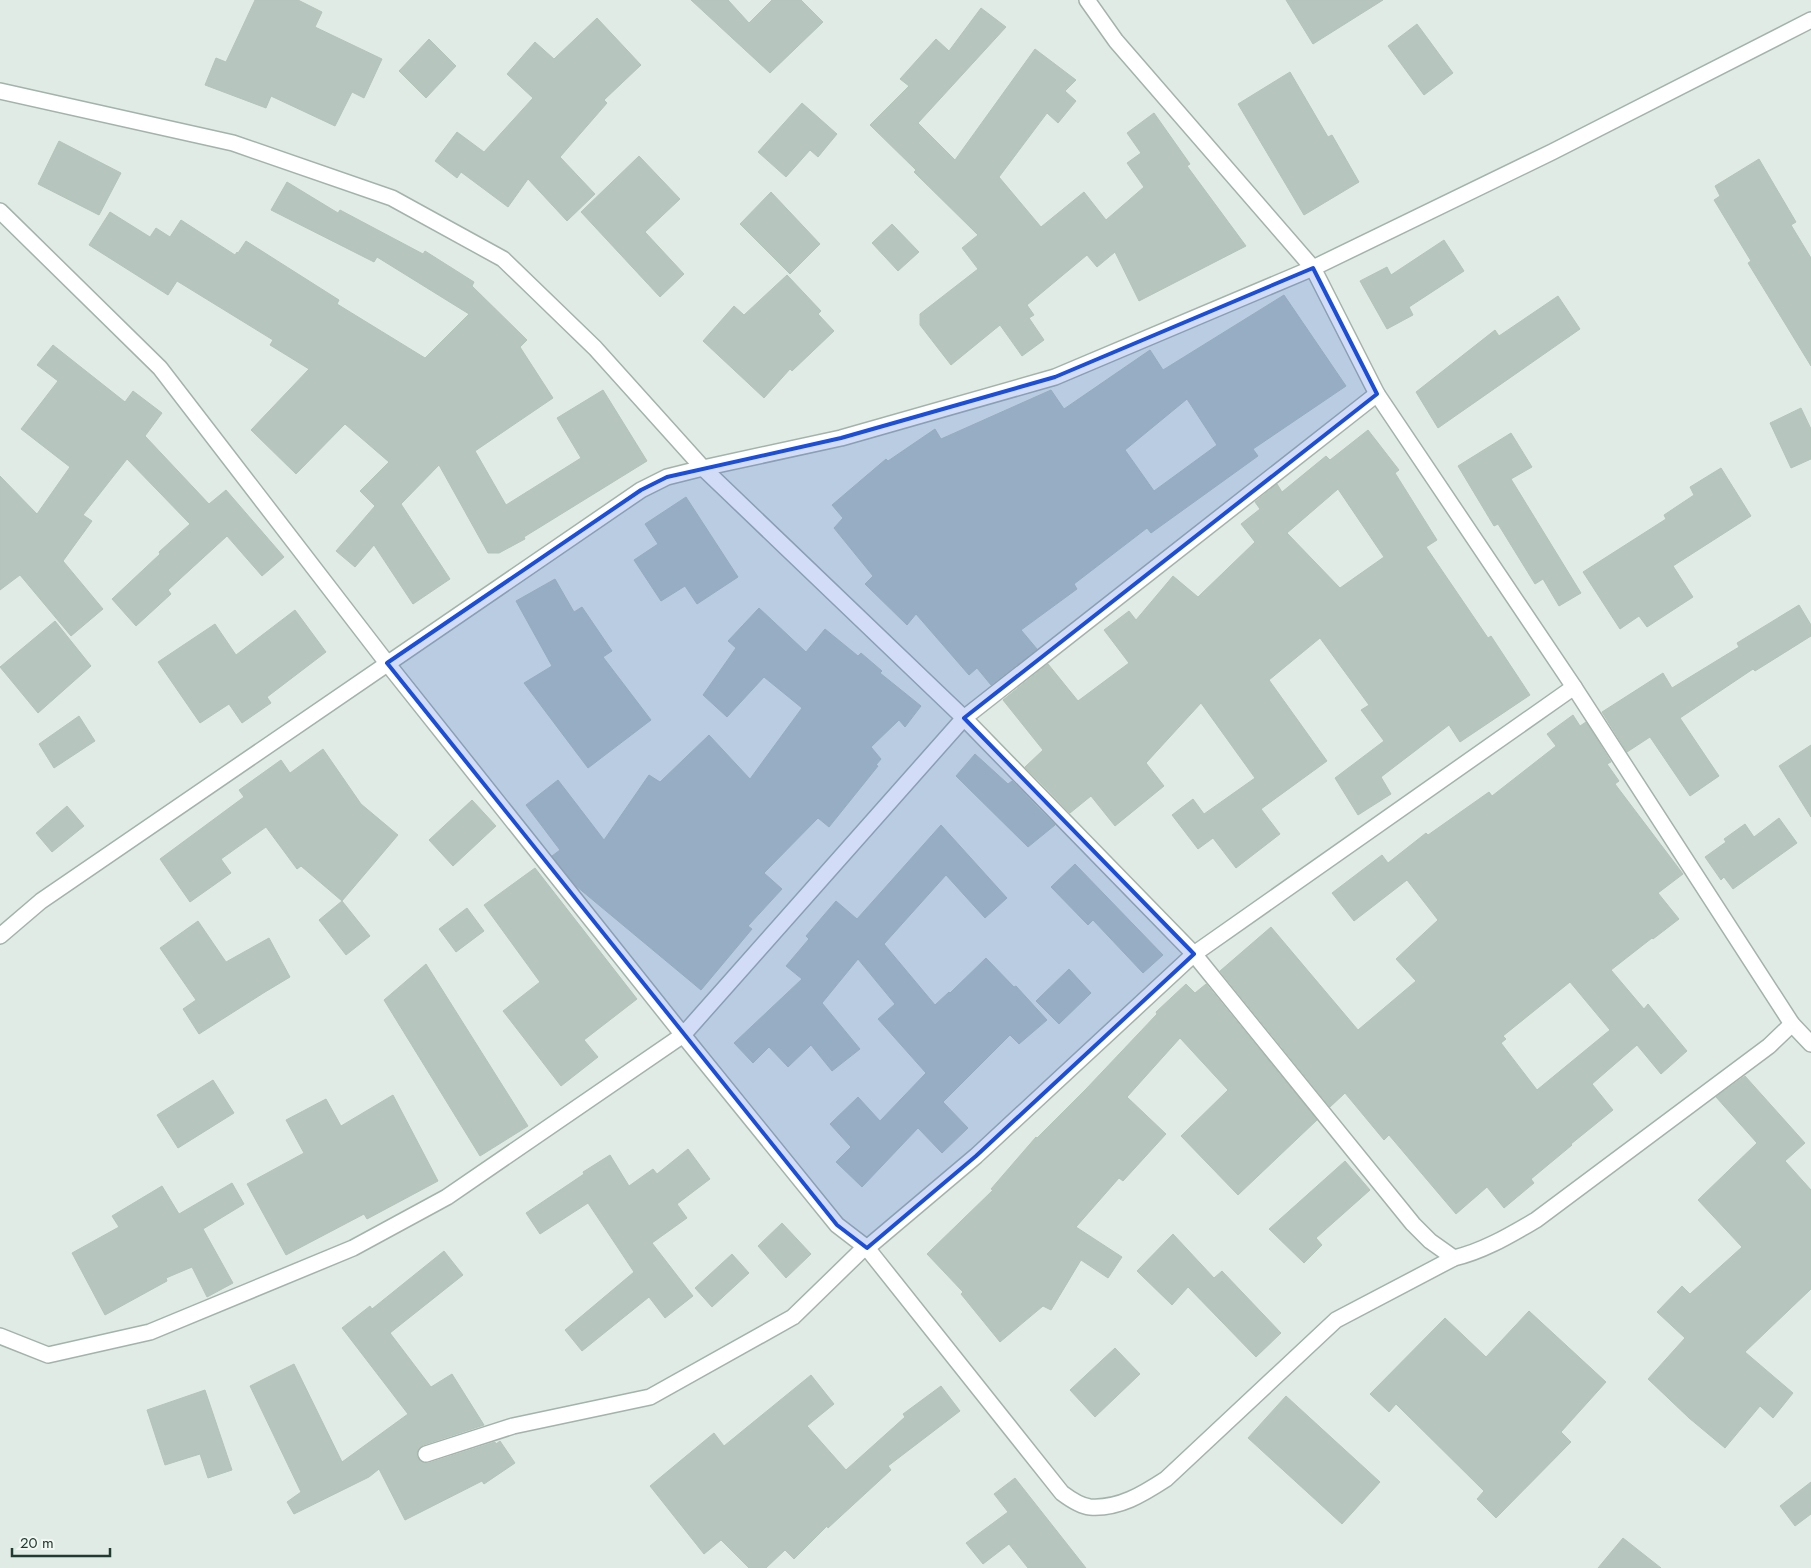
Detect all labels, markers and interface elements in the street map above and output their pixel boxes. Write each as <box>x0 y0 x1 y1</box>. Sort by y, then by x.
scale bar <box>12 1526 110 1558</box>
text: 20 m <box>20 1532 54 1554</box>

